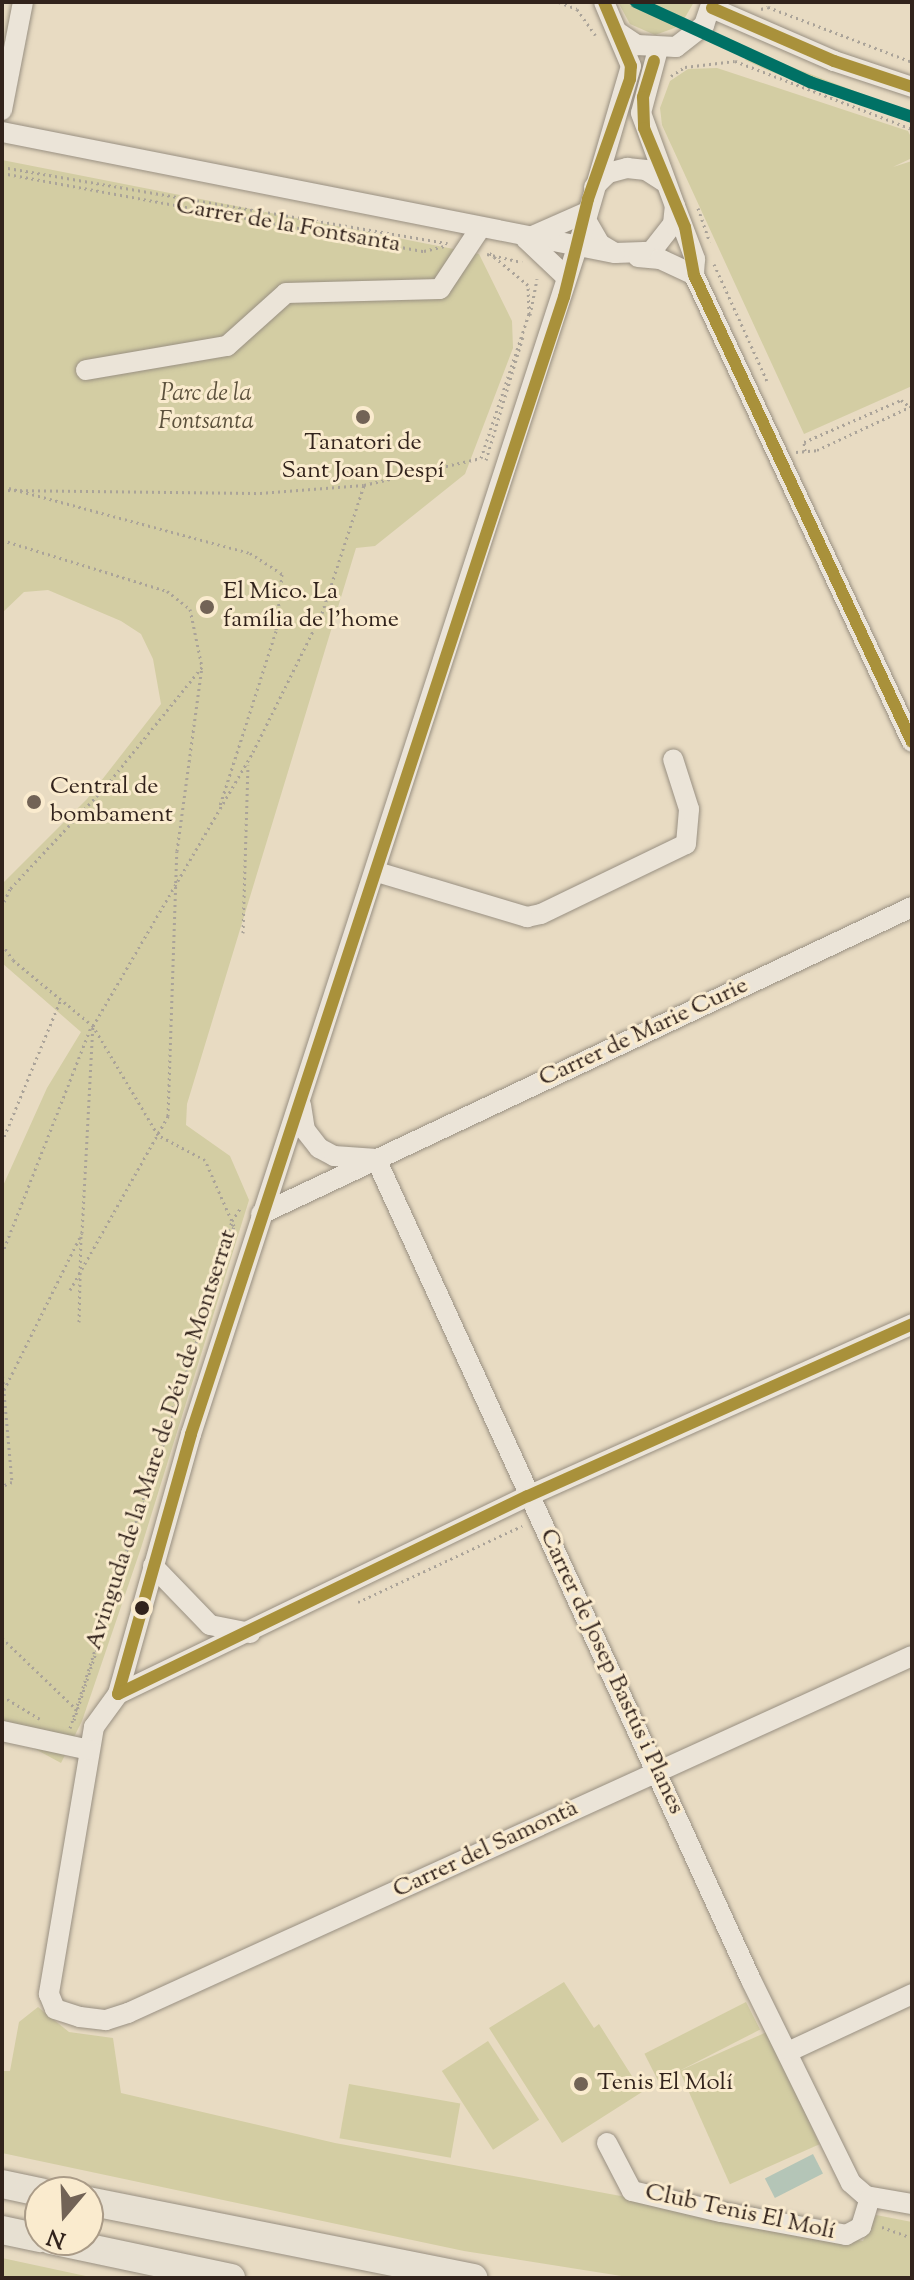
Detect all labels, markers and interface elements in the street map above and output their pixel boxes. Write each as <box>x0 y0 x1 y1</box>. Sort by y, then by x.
street label: Carrer de la Fontsanta <box>174 192 402 260</box>
park label: Parc de la Fontsanta <box>158 381 254 437</box>
marker: Tanatori de Sant Joan Despí <box>354 408 372 426</box>
place label: Tanatori de Sant Joan Despí <box>282 430 444 486</box>
place label: El Mico. La família de l'home <box>223 579 399 635</box>
marker: El Mico. La família de l'home <box>198 598 216 616</box>
place label: Central de bombament <box>50 774 173 830</box>
marker: Central de bombament <box>25 793 43 811</box>
street label: Carrer de Marie Curie <box>535 972 753 1094</box>
street label: Avinguda de la Mare de Déu de Montserrat <box>80 1226 244 1654</box>
street label: Carrer de Josep Bastús i Planes <box>532 1525 690 1819</box>
unlabelled marker <box>134 1600 150 1616</box>
street label: Carrer del Samontà <box>389 1795 583 1905</box>
place label: Tenis El Molí <box>597 2070 733 2098</box>
marker: Tenis El Molí <box>572 2075 590 2093</box>
north arrow <box>24 2176 104 2256</box>
street label: Club Tenis El Molí <box>642 2179 838 2247</box>
text: N <box>43 2219 70 2255</box>

